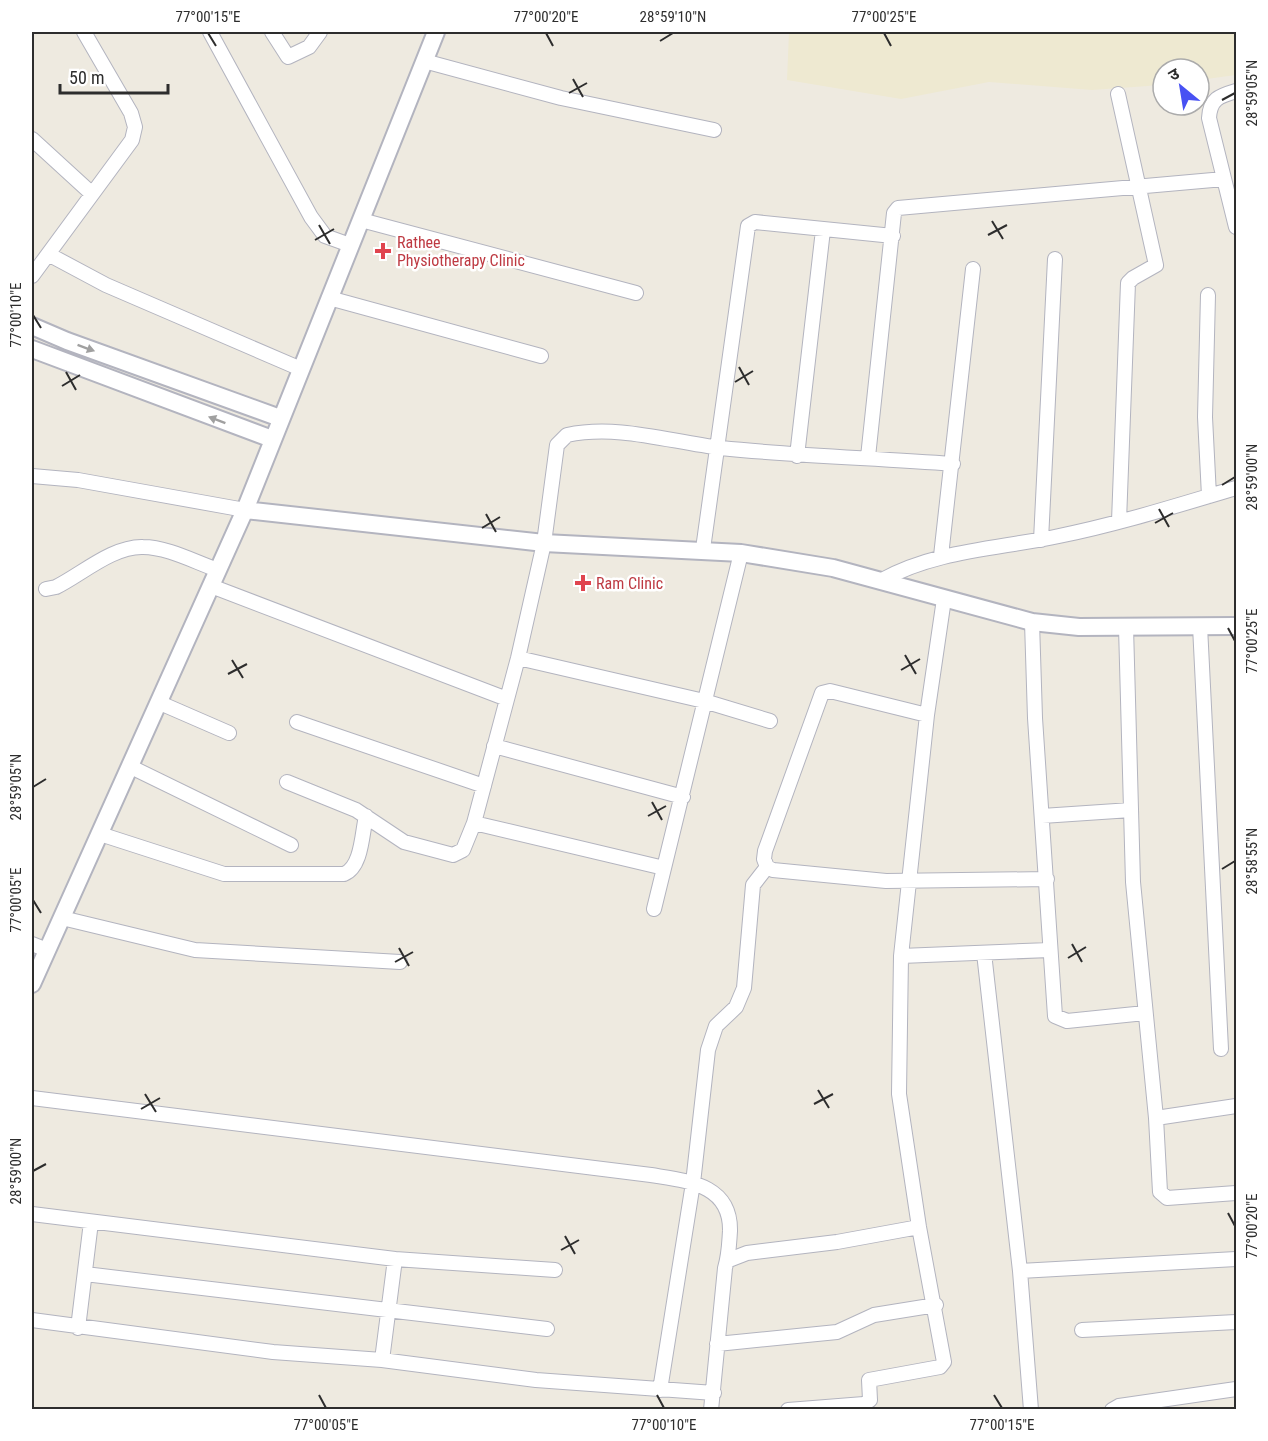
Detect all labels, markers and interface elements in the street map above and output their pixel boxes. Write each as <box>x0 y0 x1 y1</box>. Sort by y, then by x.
text: 77°00'15"E <box>176 8 240 26</box>
text: 77°00'20"E <box>514 8 578 26</box>
text: 28°59'10"N <box>640 8 706 26</box>
text: 77°00'25"E <box>852 8 916 26</box>
scale bar <box>60 57 168 95</box>
north arrow <box>1151 57 1211 117</box>
text: 28°59'05"N <box>1243 60 1261 126</box>
text: उ <box>1165 64 1183 85</box>
text: 50 m <box>69 67 104 88</box>
place label: Rathee Physiotherapy Clinic <box>397 233 525 270</box>
marker: Rathee Physiotherapy Clinic <box>374 242 392 260</box>
text: 77°00'10"E <box>7 283 25 347</box>
one-way arrow <box>77 343 95 353</box>
one-way arrow <box>208 414 226 424</box>
text: 28°59'00"N <box>1243 444 1261 510</box>
marker: Ram Clinic <box>574 574 592 592</box>
place label: Ram Clinic <box>596 574 663 593</box>
text: 77°00'25"E <box>1243 609 1261 673</box>
text: 28°59'05"N <box>7 754 25 820</box>
text: 28°58'55"N <box>1243 828 1261 894</box>
text: 77°00'05"E <box>7 868 25 932</box>
text: 28°59'00"N <box>7 1138 25 1204</box>
text: 77°00'20"E <box>1243 1194 1261 1258</box>
text: 77°00'05"E <box>294 1416 358 1434</box>
text: 77°00'10"E <box>632 1416 696 1434</box>
text: 77°00'15"E <box>970 1416 1034 1434</box>

